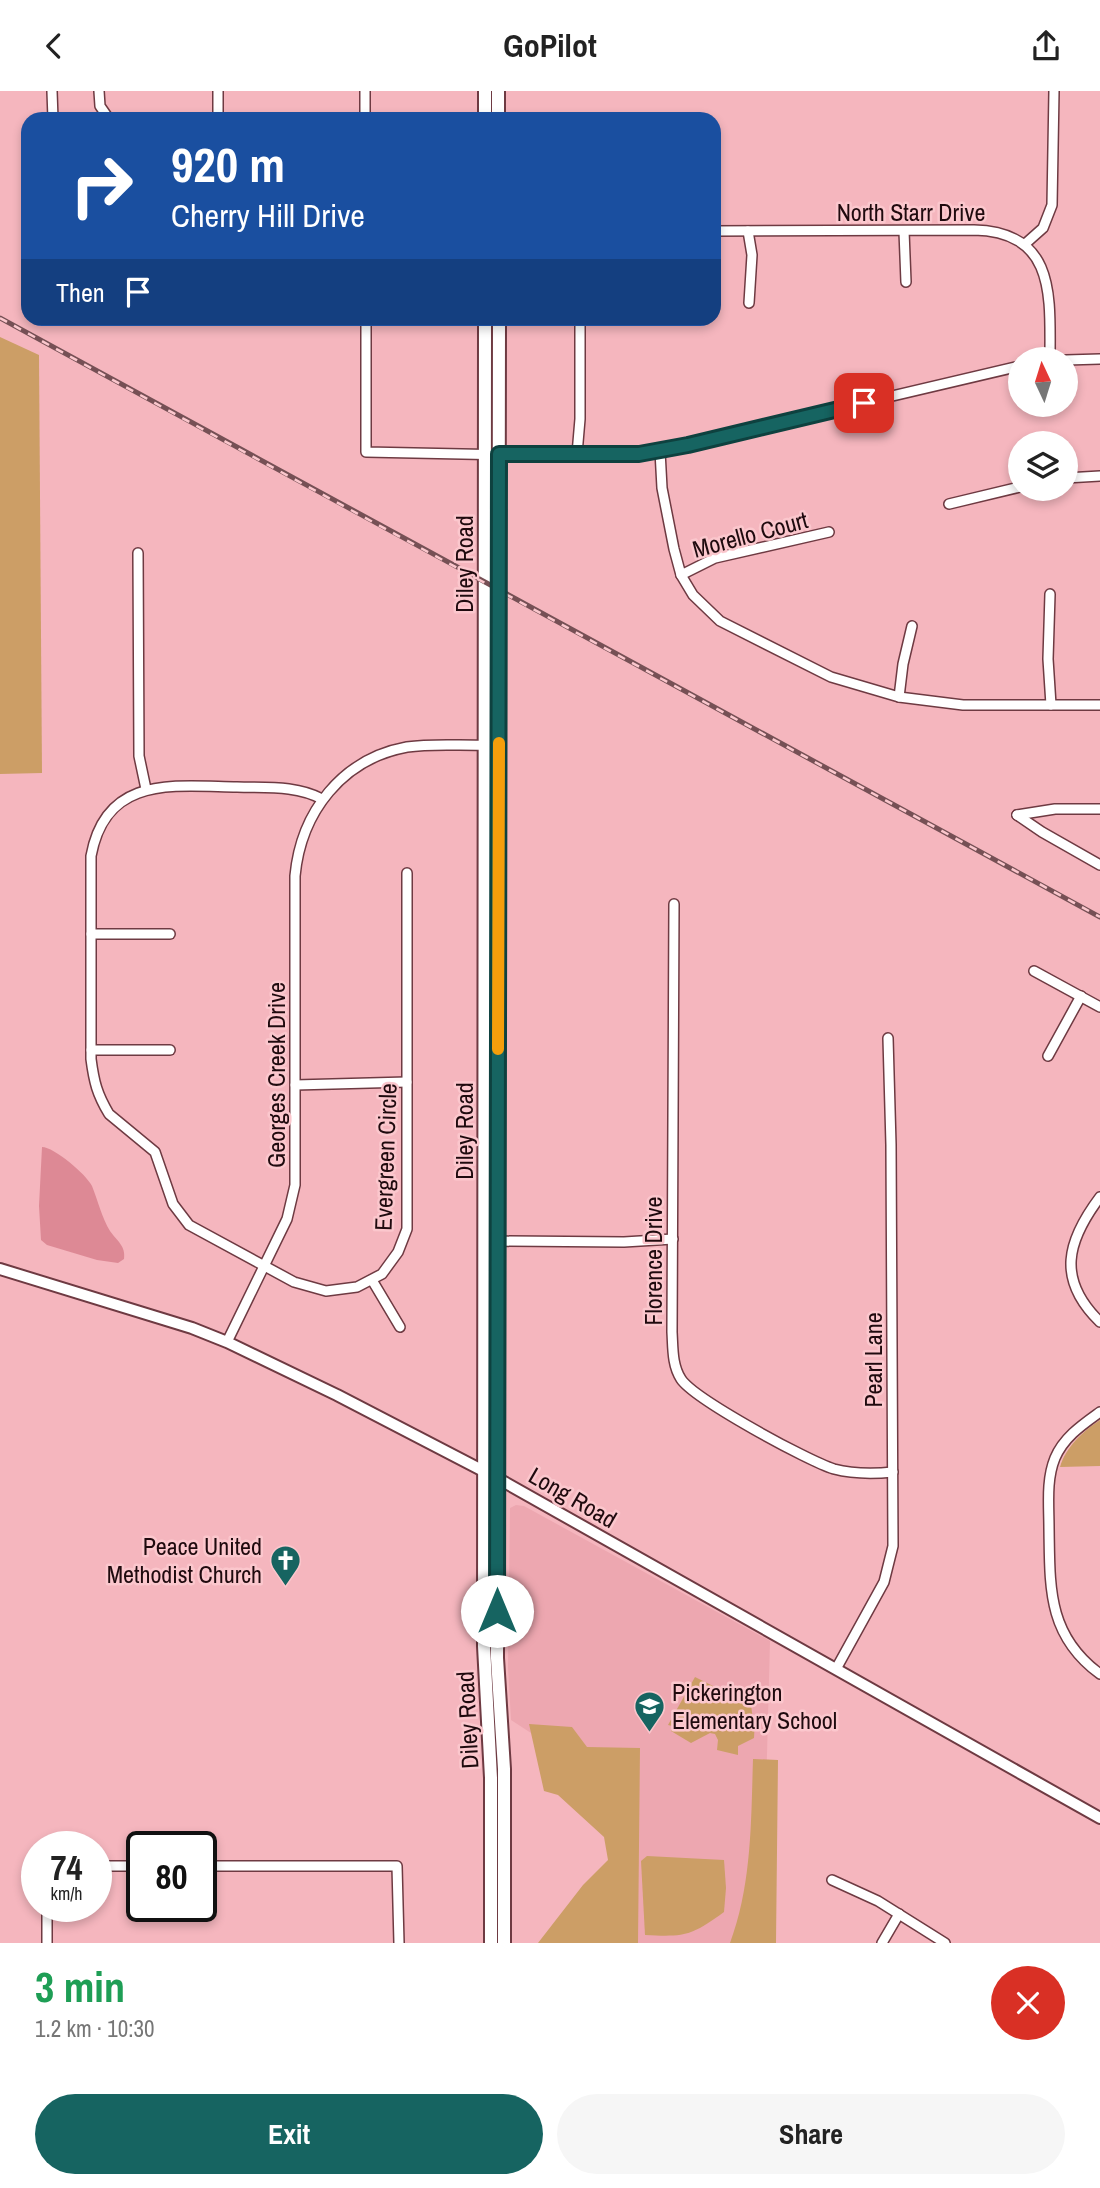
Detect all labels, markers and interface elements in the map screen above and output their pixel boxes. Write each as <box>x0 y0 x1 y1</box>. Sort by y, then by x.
text: GoPilot <box>503 24 597 67</box>
icon: back <box>35 27 73 65</box>
icon: share <box>1027 27 1065 65</box>
text: 920 m <box>171 131 285 197</box>
icon: right <box>56 140 147 231</box>
text: Cherry Hill Drive <box>171 194 365 237</box>
street label: North Starr Drive <box>837 196 985 228</box>
icon: arrive <box>119 273 157 311</box>
text: Then <box>56 275 105 310</box>
north arrow <box>1008 347 1078 417</box>
map controls <box>1008 347 1078 501</box>
pin <box>834 373 894 433</box>
icon: arrive <box>845 384 883 422</box>
button: layers <box>1008 431 1078 501</box>
street label: Morello Court <box>689 503 812 565</box>
street label: Diley Road <box>448 515 480 613</box>
street label: Georges Creek Drive <box>260 982 292 1168</box>
street label: Diley Road <box>448 1082 480 1180</box>
street label: Evergreen Circle <box>366 1083 404 1231</box>
street label: Florence Drive <box>637 1196 669 1326</box>
street label: Pearl Lane <box>857 1312 889 1408</box>
street label: Long Road <box>523 1459 623 1535</box>
place label: Peace United Methodist Church <box>107 1530 262 1590</box>
church icon: Peace United Methodist Church <box>268 1543 302 1587</box>
position arrow <box>460 1574 534 1648</box>
street label: Diley Road <box>448 1671 486 1769</box>
place label: Pickerington Elementary School <box>672 1676 837 1736</box>
school or university icon: Pickerington Elementary School <box>632 1689 666 1733</box>
speed limit sign: 80 <box>126 1831 217 1922</box>
text: 74 <box>51 1844 82 1891</box>
text: km/h <box>51 1881 83 1906</box>
text: 3 min <box>35 1959 125 2015</box>
button: close <box>991 1966 1065 2040</box>
text: 1.2 km · 10:30 <box>35 2013 155 2044</box>
button: Exit <box>35 2094 543 2174</box>
button: Share <box>557 2094 1065 2174</box>

